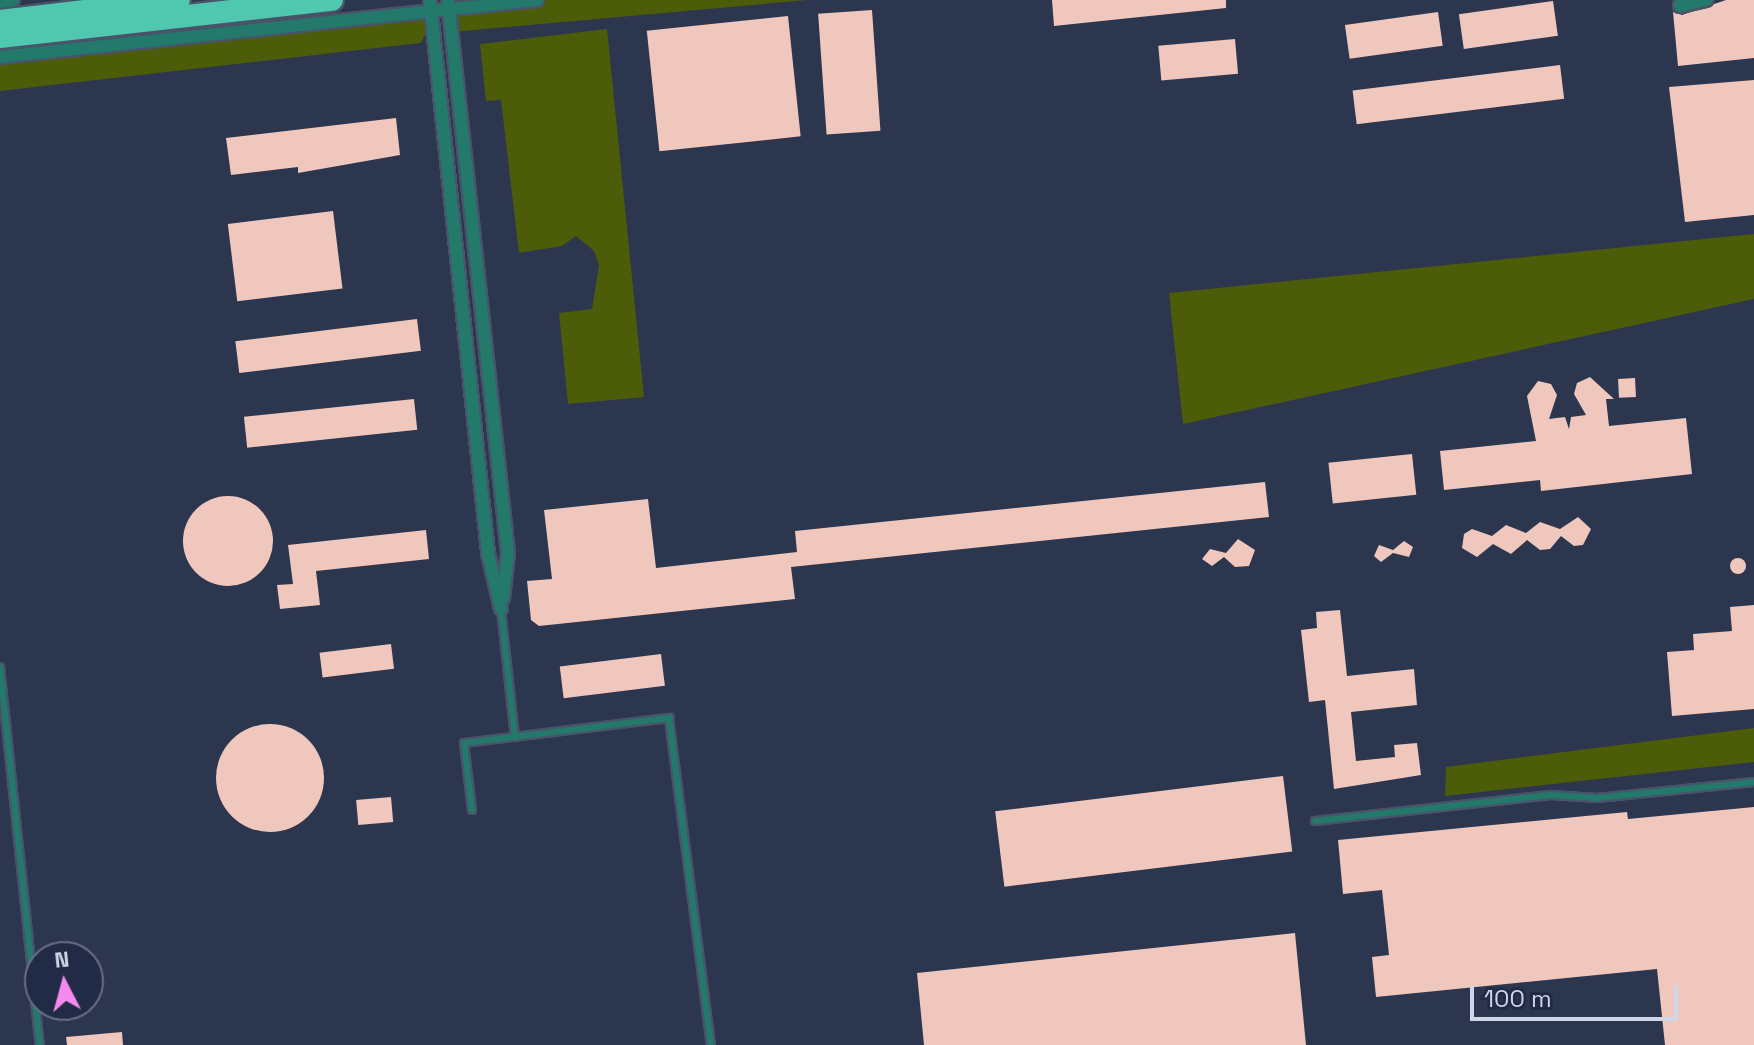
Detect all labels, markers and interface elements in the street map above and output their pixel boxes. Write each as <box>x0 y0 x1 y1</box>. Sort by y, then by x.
north arrow <box>24 941 104 1021</box>
text: N <box>53 944 70 974</box>
scale bar <box>1474 969 1682 1019</box>
text: 100 m <box>1484 983 1552 1014</box>

